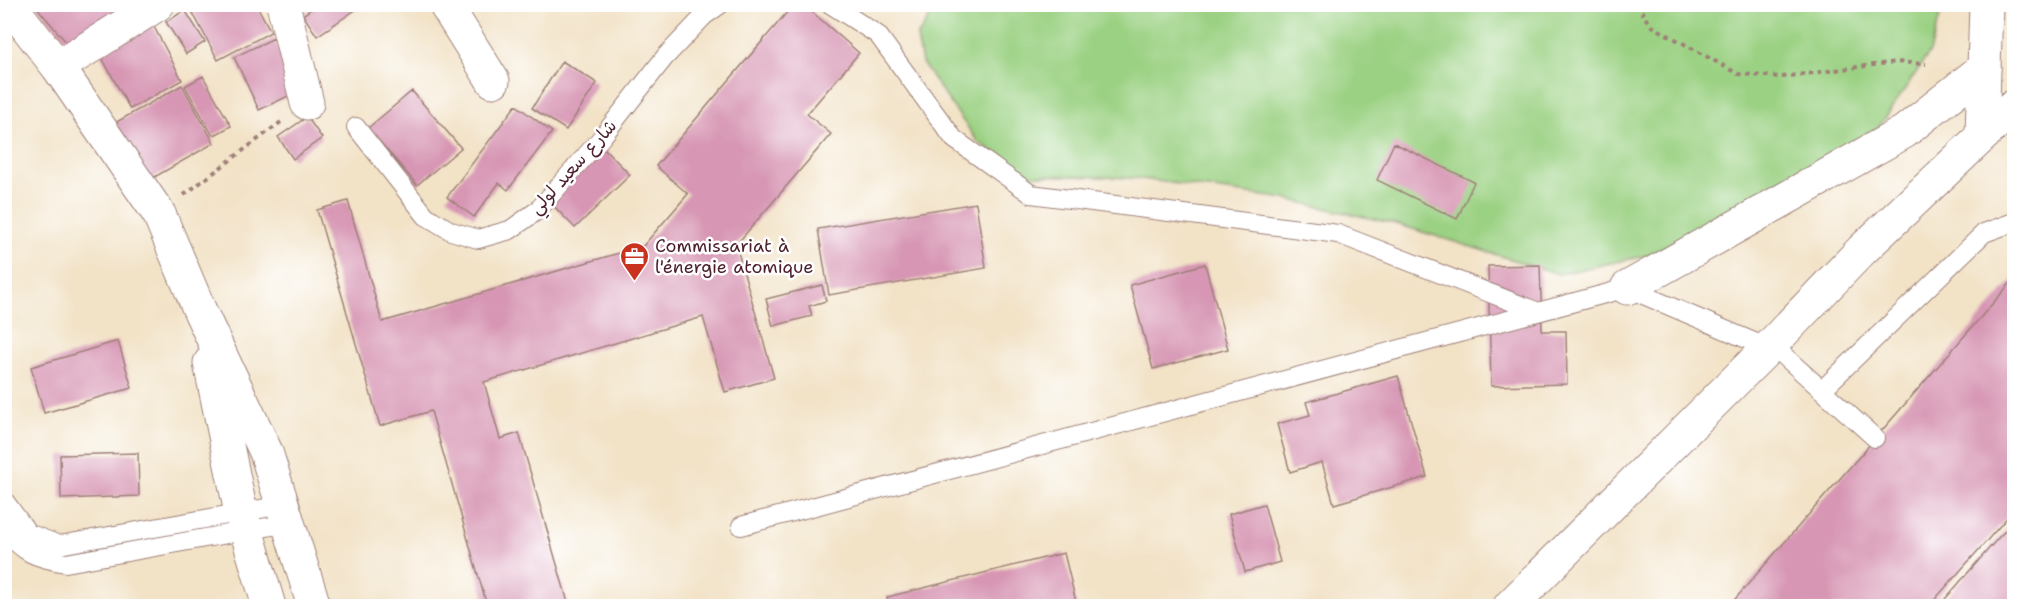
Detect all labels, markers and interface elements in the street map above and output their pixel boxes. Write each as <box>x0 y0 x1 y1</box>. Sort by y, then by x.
street label: شارع سعيد لولي <box>524 114 625 222</box>
place label: Commissariat à l'énergie atomique <box>655 234 814 279</box>
office icon: Commissariat à l'énergie atomique <box>618 240 650 282</box>

